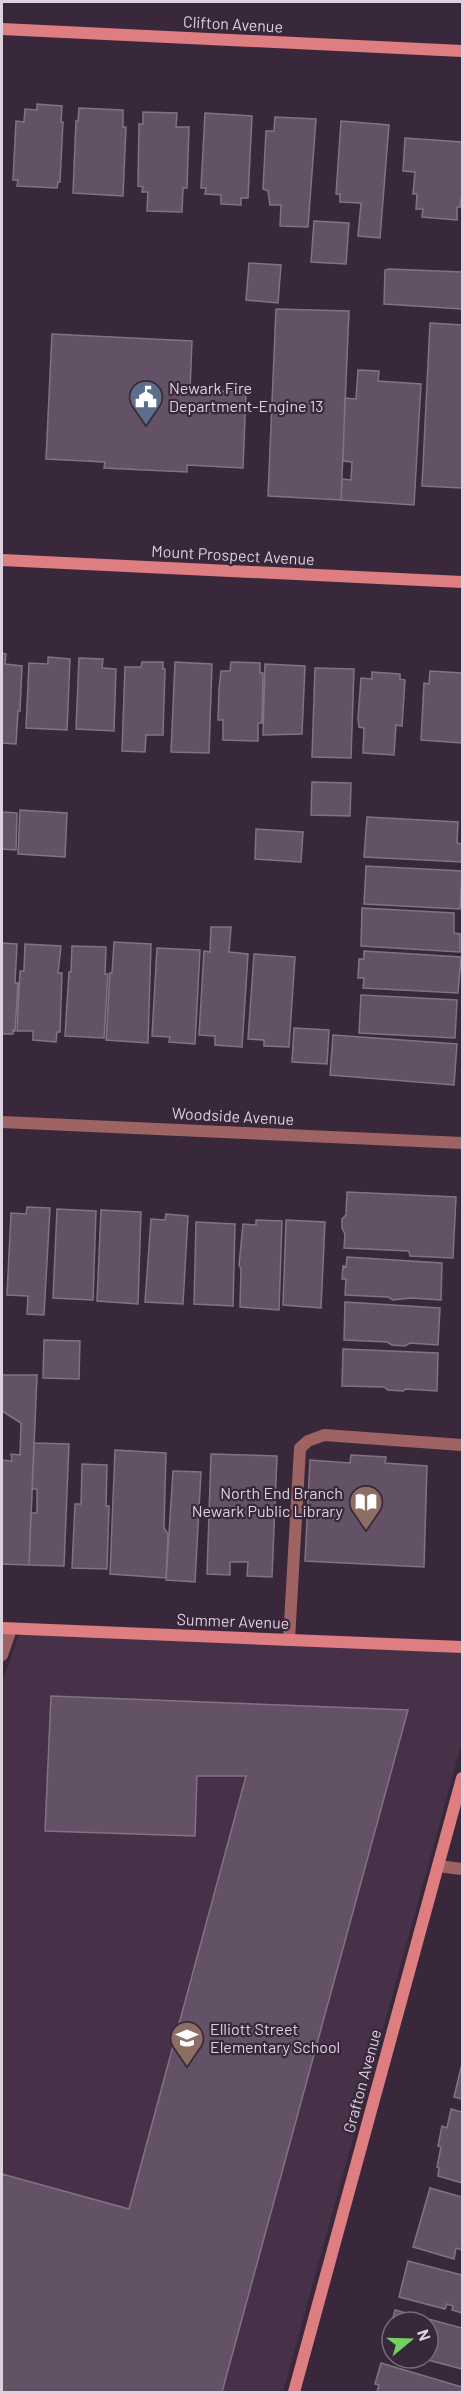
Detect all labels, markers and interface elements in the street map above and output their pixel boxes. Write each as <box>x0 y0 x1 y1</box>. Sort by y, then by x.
street label: Clifton Avenue <box>183 11 284 36</box>
place label: Newark Fire Department-Engine 13 <box>169 378 323 415</box>
public building icon: Newark Fire Department-Engine 13 <box>128 379 164 426</box>
street label: Mount Prospect Avenue <box>151 541 315 568</box>
street label: Woodside Avenue <box>171 1103 295 1128</box>
place label: North End Branch Newark Public Library <box>192 1483 344 1520</box>
library icon: North End Branch Newark Public Library <box>348 1484 384 1531</box>
street label: Summer Avenue <box>176 1609 290 1632</box>
place label: Elliott Street Elementary School <box>210 2019 340 2056</box>
school or university icon: Elliott Street Elementary School <box>169 2020 205 2067</box>
street label: Grafton Avenue <box>339 2027 384 2135</box>
north arrow <box>380 2310 440 2370</box>
text: N <box>414 2327 435 2343</box>

